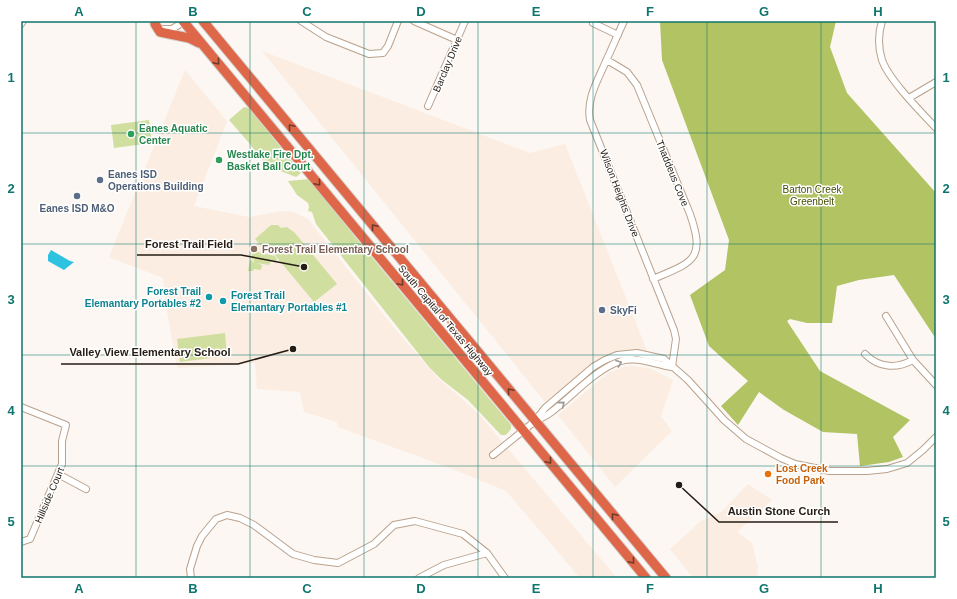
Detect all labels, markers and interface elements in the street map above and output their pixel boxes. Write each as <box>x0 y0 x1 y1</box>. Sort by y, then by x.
text: A <box>74 4 84 19</box>
text: B <box>188 4 198 19</box>
text: C <box>302 4 312 19</box>
text: D <box>416 4 426 19</box>
text: E <box>532 4 541 19</box>
text: F <box>646 4 654 19</box>
text: G <box>759 4 769 19</box>
text: H <box>873 4 883 19</box>
street label: Barclay Drive <box>431 34 464 94</box>
one-way arrow <box>212 57 219 64</box>
text: 1 <box>7 70 15 85</box>
text: 1 <box>942 70 950 85</box>
place label: Eanes Aquatic Center <box>139 123 208 146</box>
one-way arrow <box>288 124 295 131</box>
marker: Eanes Aquatic Center <box>126 129 136 139</box>
street label: Thaddeus Cove <box>654 138 691 208</box>
street label: Wilson Heights Drive <box>598 148 641 239</box>
place label: Westlake Fire Dpt. Basket Ball Court <box>227 149 314 172</box>
marker: Westlake Fire Dpt. Basket Ball Court <box>214 155 224 165</box>
place label: Eanes ISD Operations Building <box>108 169 204 192</box>
marker: Eanes ISD Operations Building <box>95 175 105 185</box>
one-way arrow <box>313 179 320 186</box>
text: 2 <box>7 181 15 196</box>
text: 2 <box>942 181 950 196</box>
park label: Barton Creek Greenbelt <box>783 184 842 207</box>
marker: Eanes ISD M&O <box>72 191 82 201</box>
place label: Eanes ISD M&O <box>39 203 115 214</box>
one-way arrow <box>371 224 378 231</box>
callout: Forest Trail Field <box>137 232 241 255</box>
text: Forest Trail Field <box>145 238 233 250</box>
marker: Forest Trail Elementary School <box>249 244 259 254</box>
place label: Forest Trail Elementary School <box>262 244 409 255</box>
street label: South Capital of Texas Highway <box>396 263 495 378</box>
one-way arrow <box>396 279 403 286</box>
place label: Forest Trail Elemantary Portables #2 <box>85 286 201 309</box>
place label: Forest Trail Elemantary Portables #1 <box>231 290 348 313</box>
text: 3 <box>7 292 15 307</box>
marker: Forest Trail Elemantary Portables #2 <box>204 292 214 302</box>
text: 3 <box>942 292 950 307</box>
marker: Forest Trail Elemantary Portables #1 <box>218 296 228 306</box>
marker: SkyFi <box>597 305 607 315</box>
place label: SkyFi <box>610 305 637 316</box>
callout: Valley View Elementary School <box>61 341 238 364</box>
text: Valley View Elementary School <box>69 346 231 358</box>
one-way arrow <box>615 359 622 368</box>
one-way arrow <box>508 389 515 396</box>
one-way arrow <box>557 401 564 408</box>
text: 4 <box>7 403 15 418</box>
text: 4 <box>942 403 950 418</box>
one-way arrow <box>544 456 551 464</box>
place label: Lost Creek Food Park <box>776 463 828 486</box>
street label: Hillside Court <box>33 465 66 525</box>
marker: Lost Creek Food Park <box>763 469 773 479</box>
callout: Austin Stone Curch <box>719 499 838 522</box>
text: Austin Stone Curch <box>728 505 831 517</box>
one-way arrow <box>611 513 618 520</box>
text: 5 <box>7 514 15 529</box>
text: 5 <box>942 514 950 529</box>
one-way arrow <box>627 556 634 564</box>
text: A <box>74 581 84 596</box>
text: B <box>188 581 198 596</box>
text: C <box>302 581 312 596</box>
text: D <box>416 581 426 596</box>
text: E <box>532 581 541 596</box>
text: F <box>646 581 654 596</box>
text: G <box>759 581 769 596</box>
text: H <box>873 581 883 596</box>

